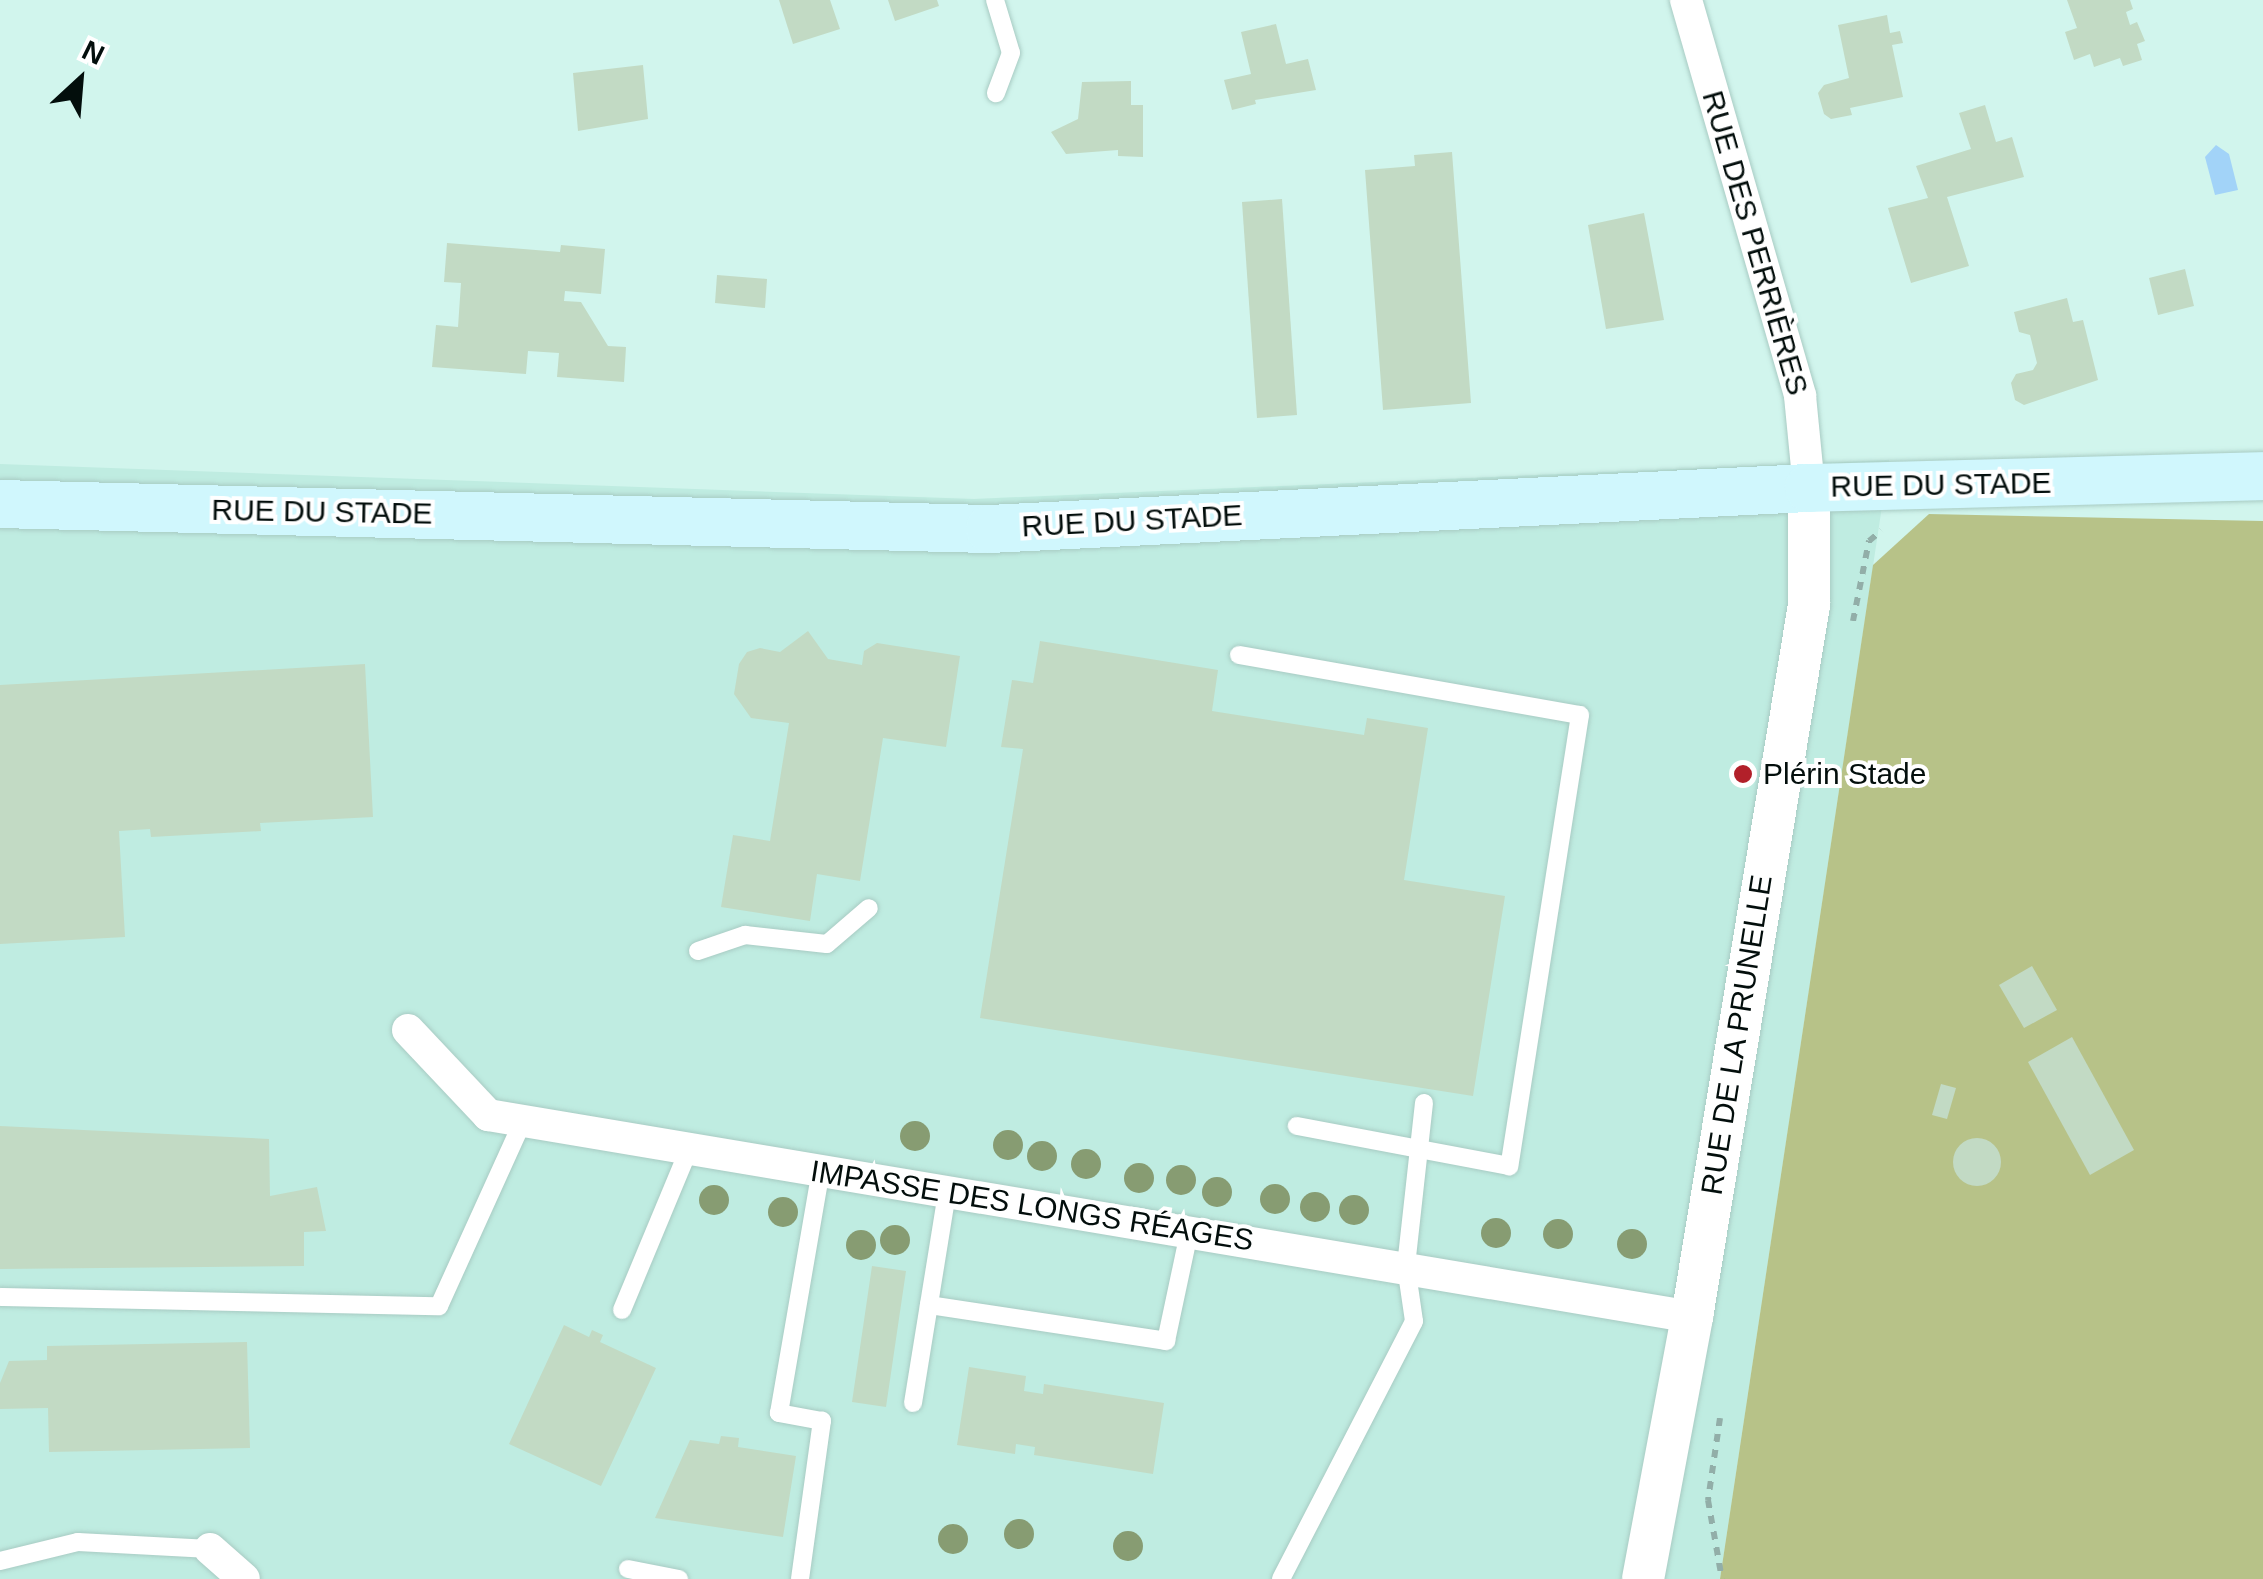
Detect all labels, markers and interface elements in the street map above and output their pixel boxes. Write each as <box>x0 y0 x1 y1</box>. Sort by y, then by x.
north arrow <box>30 30 130 130</box>
text: N <box>77 34 109 71</box>
street label: RUE DES PERRIÈRES <box>1694 87 1816 399</box>
street label: RUE DU STADE <box>1830 465 2052 505</box>
street label: RUE DU STADE <box>211 492 433 532</box>
street label: RUE DU STADE <box>1021 497 1243 545</box>
place label: Plérin Stade <box>1763 756 1926 792</box>
marker: Plérin Stade <box>1732 763 1754 785</box>
street label: RUE DE LA PRUNELLE <box>1694 872 1780 1198</box>
street label: IMPASSE DES LONGS RÉAGES <box>808 1153 1256 1259</box>

